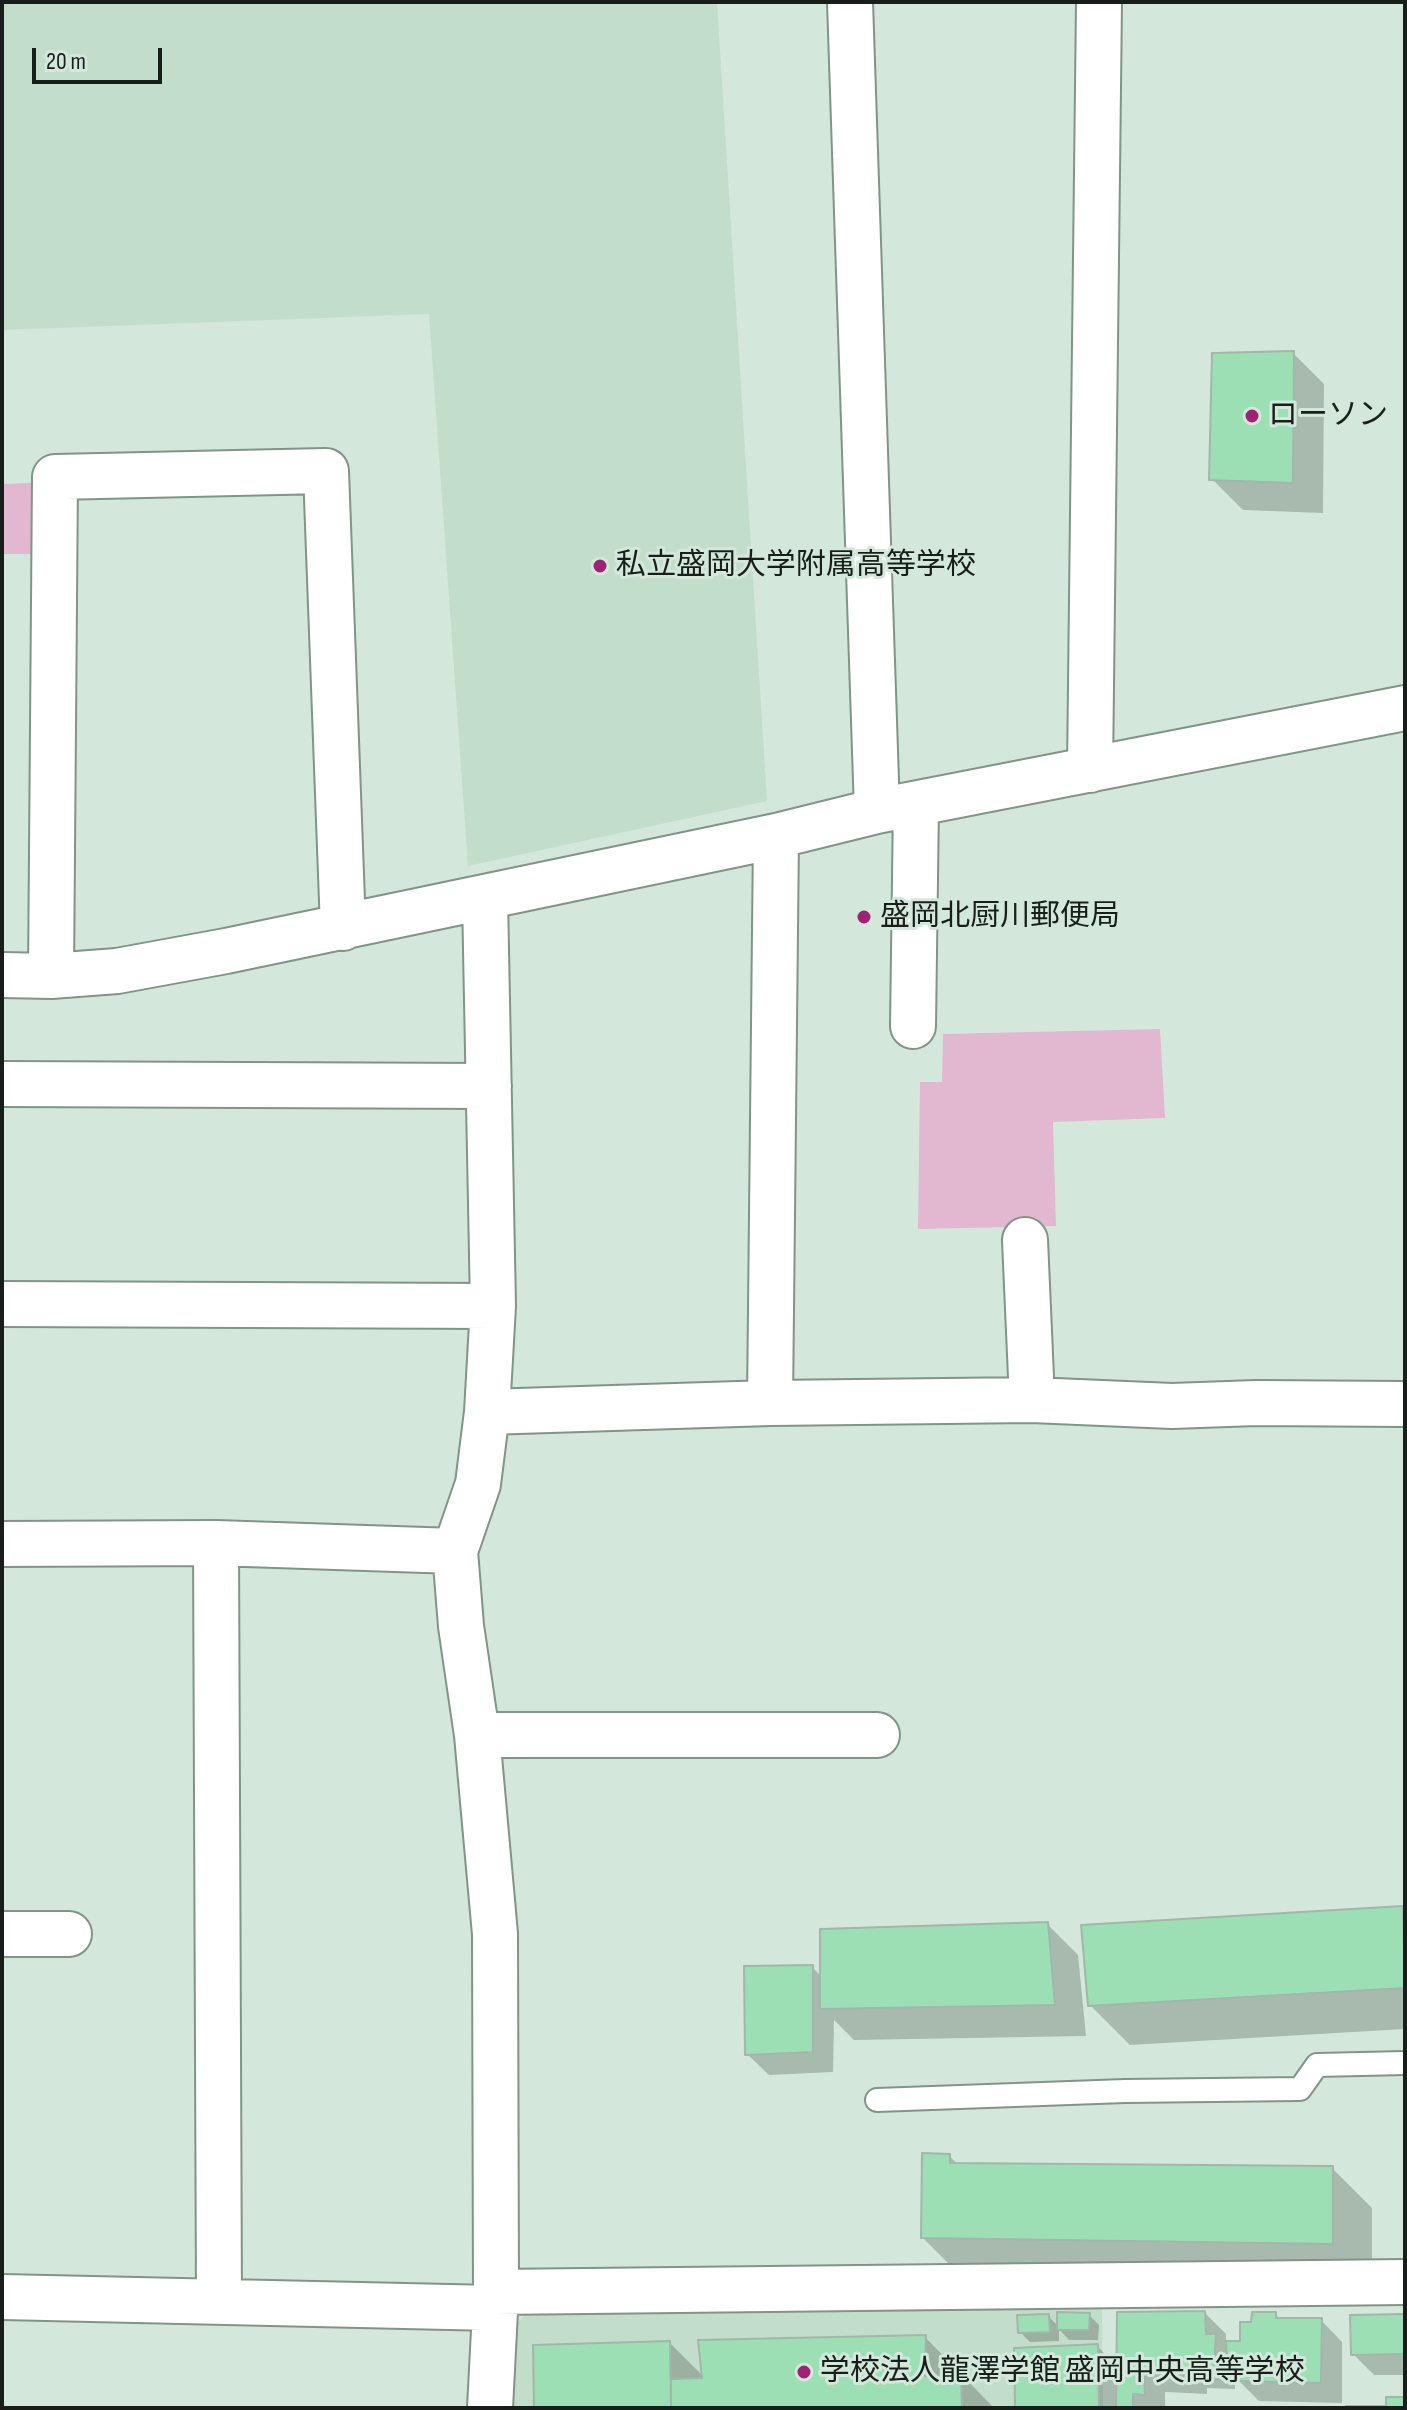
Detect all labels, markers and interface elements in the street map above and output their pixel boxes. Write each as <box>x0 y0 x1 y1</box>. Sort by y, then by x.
scale bar <box>36 32 166 82</box>
text: 20 m <box>46 47 86 76</box>
place label: ローソン <box>1268 398 1388 434</box>
marker: ローソン <box>1243 407 1261 425</box>
place label: 私立盛岡大学附属高等学校 <box>616 548 976 584</box>
marker: 私立盛岡大学附属高等学校 <box>591 557 609 575</box>
place label: 盛岡北厨川郵便局 <box>880 899 1120 935</box>
marker: 盛岡北厨川郵便局 <box>855 908 873 926</box>
place label: 学校法人龍澤学館 盛岡中央高等学校 <box>820 2354 1305 2390</box>
marker: 学校法人龍澤学館 盛岡中央高等学校 <box>795 2363 813 2381</box>

